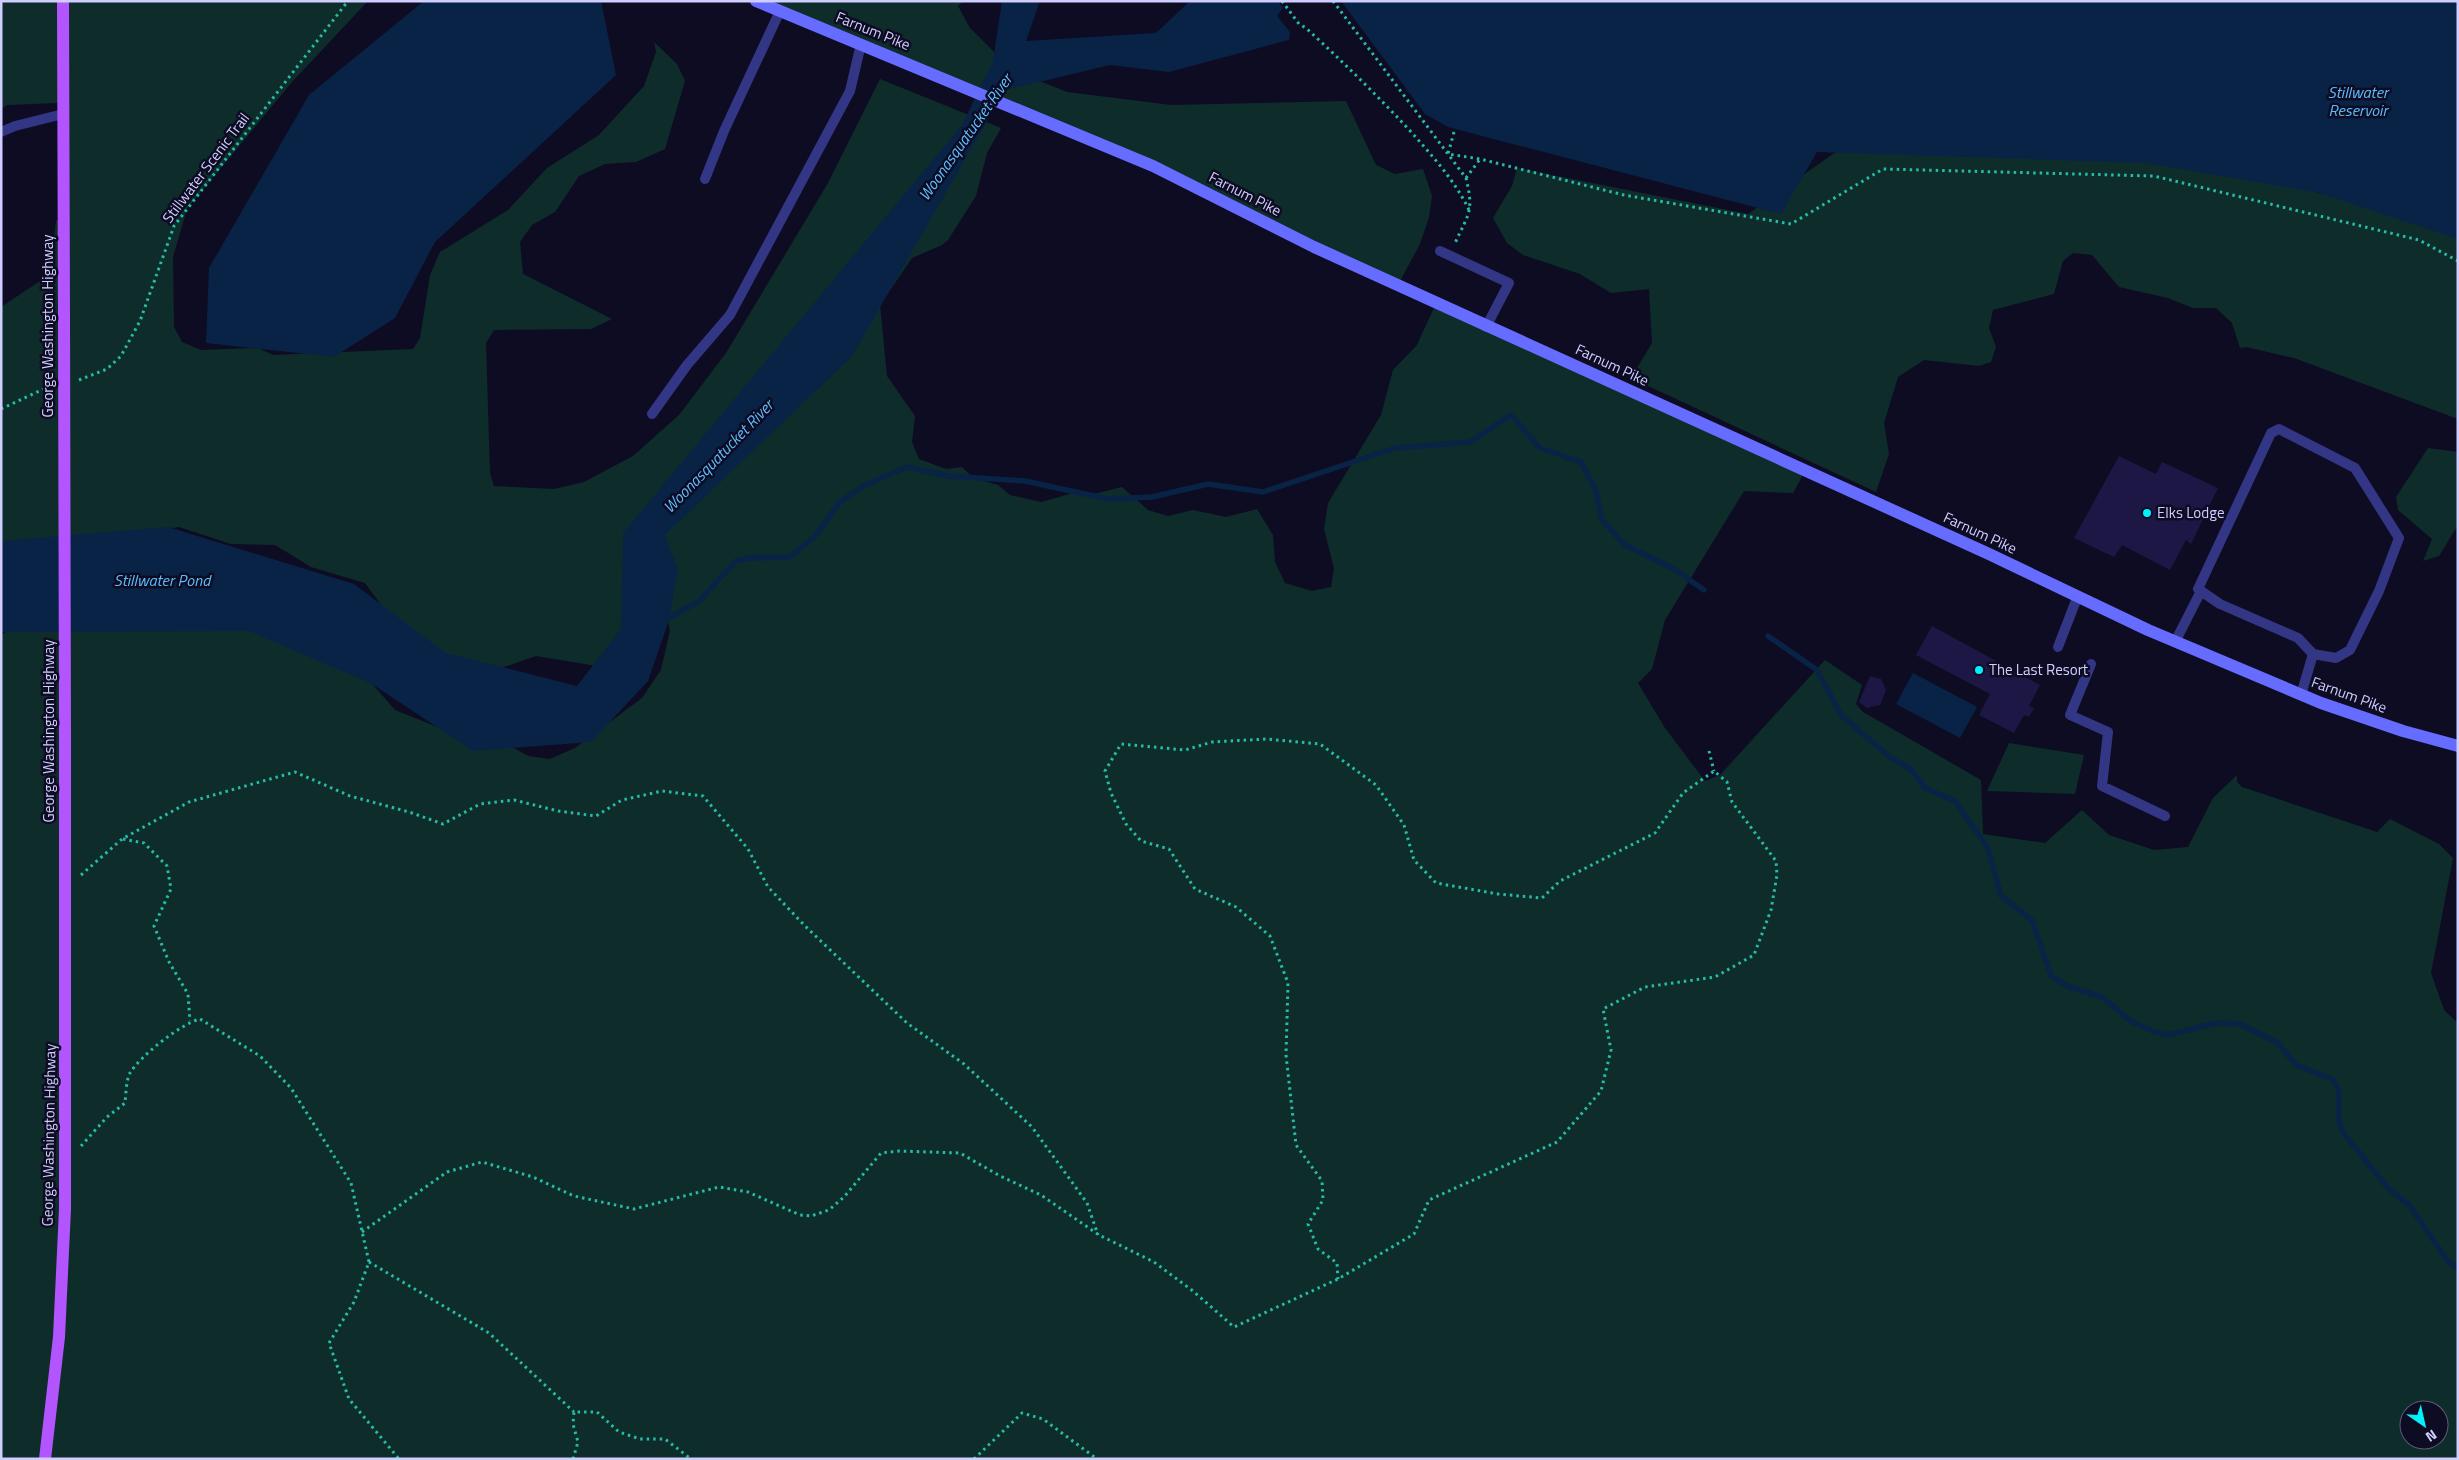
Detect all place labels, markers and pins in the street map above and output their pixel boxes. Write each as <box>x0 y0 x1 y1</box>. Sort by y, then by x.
place label: Elks Lodge <box>2157 501 2224 524</box>
marker: Elks Lodge <box>2141 507 2153 519</box>
place label: The Last Resort <box>1989 658 2089 681</box>
marker: The Last Resort <box>1973 664 1985 676</box>

